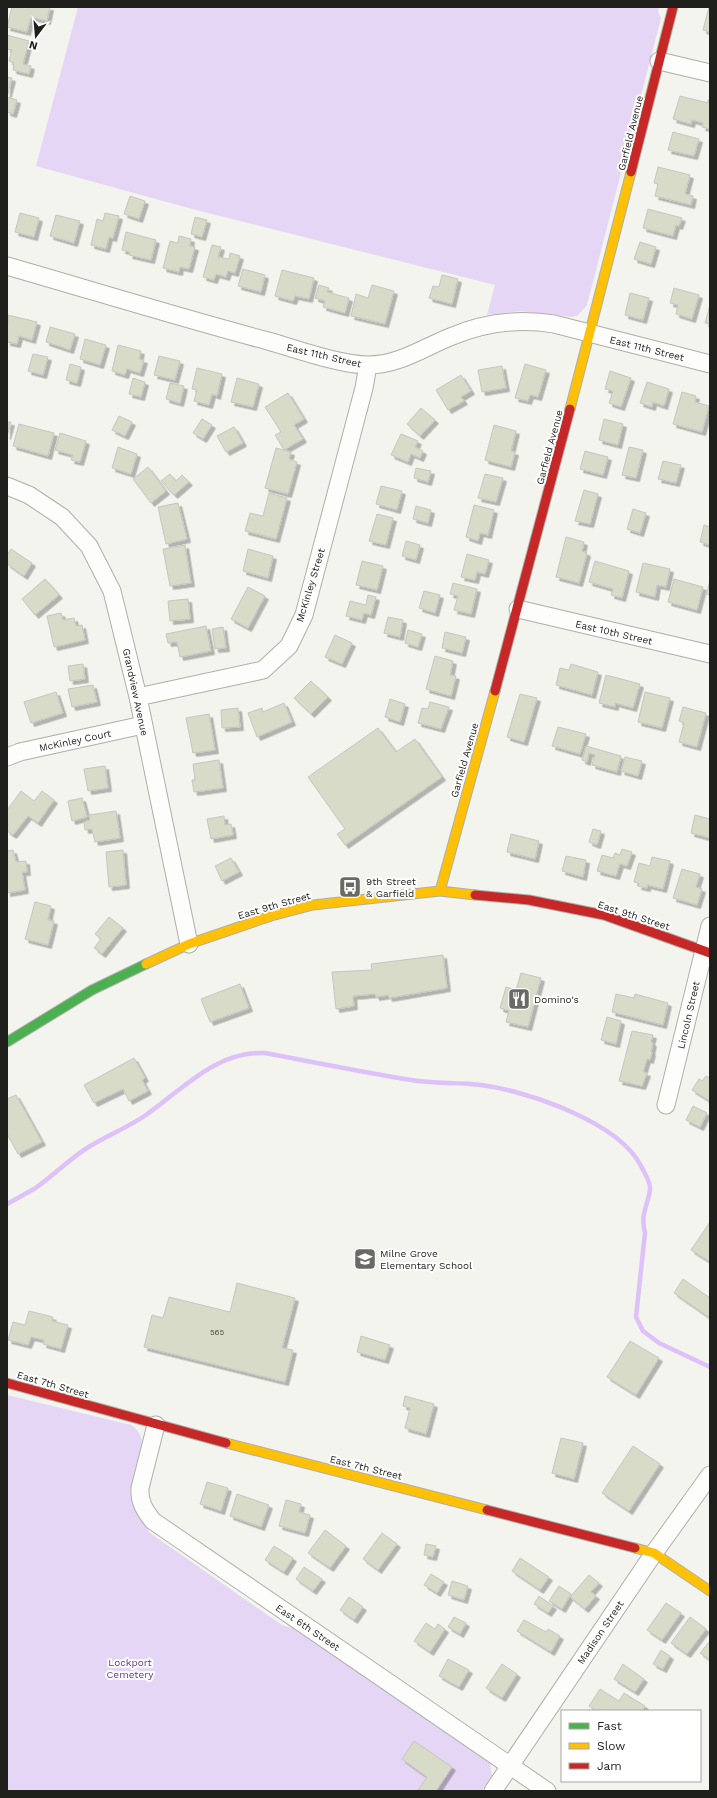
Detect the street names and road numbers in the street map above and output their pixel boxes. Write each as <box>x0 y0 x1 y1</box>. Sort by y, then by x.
street label: Garfield Avenue <box>616 94 645 172</box>
street label: East 11th Street <box>608 334 686 363</box>
street label: East 11th Street <box>285 342 363 370</box>
street label: Garfield Avenue <box>534 408 565 486</box>
street label: McKinley Street <box>294 546 327 623</box>
street label: East 10th Street <box>574 618 654 647</box>
street label: Grandview Avenue <box>121 647 150 737</box>
street label: Garfield Avenue <box>449 721 480 799</box>
street label: McKinley Court <box>38 727 113 753</box>
street label: East 9th Street <box>237 890 312 921</box>
street label: East 9th Street <box>596 899 672 933</box>
street label: Lincoln Street <box>675 979 702 1050</box>
street label: East 7th Street <box>16 1369 91 1400</box>
street label: East 7th Street <box>329 1453 404 1482</box>
street label: Madison Street <box>575 1598 626 1666</box>
street label: East 6th Street <box>274 1602 343 1653</box>

